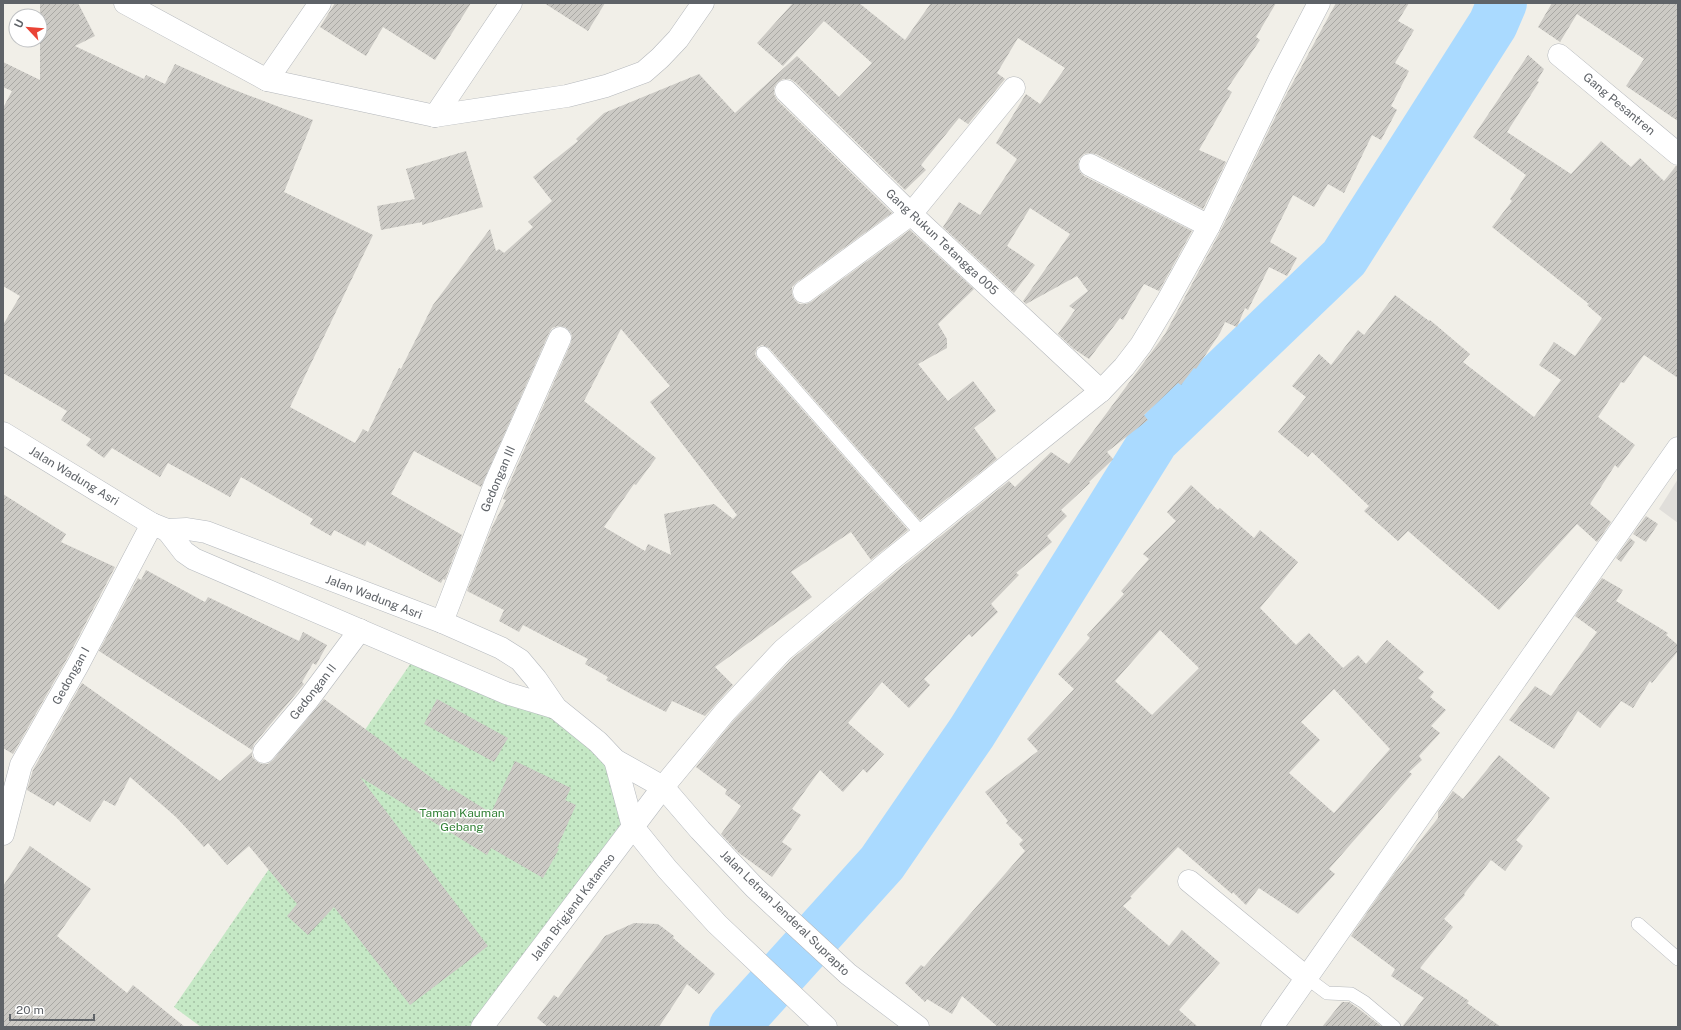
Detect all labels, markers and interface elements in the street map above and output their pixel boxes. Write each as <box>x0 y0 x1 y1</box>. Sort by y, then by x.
north arrow <box>8 8 48 48</box>
text: U <box>12 17 26 30</box>
street label: Gang Pesantren <box>1580 70 1658 138</box>
street label: Gang Rukun Tetangga 005 <box>883 186 1001 298</box>
street label: Jalan Wadung Asri <box>27 444 121 508</box>
street label: Gedongan III <box>478 444 518 514</box>
street label: Jalan Wadung Asri <box>324 572 424 622</box>
street label: Gedongan I <box>49 645 93 707</box>
street label: Gedongan II <box>287 661 339 723</box>
park label: Taman Kauman Gebang <box>419 806 505 834</box>
street label: Jalan Letnan Jenderal Suprapto <box>718 847 853 979</box>
street label: Jalan Brigjend Katamso <box>528 850 618 963</box>
scale bar <box>10 996 94 1022</box>
text: 20 m <box>16 1003 44 1017</box>

